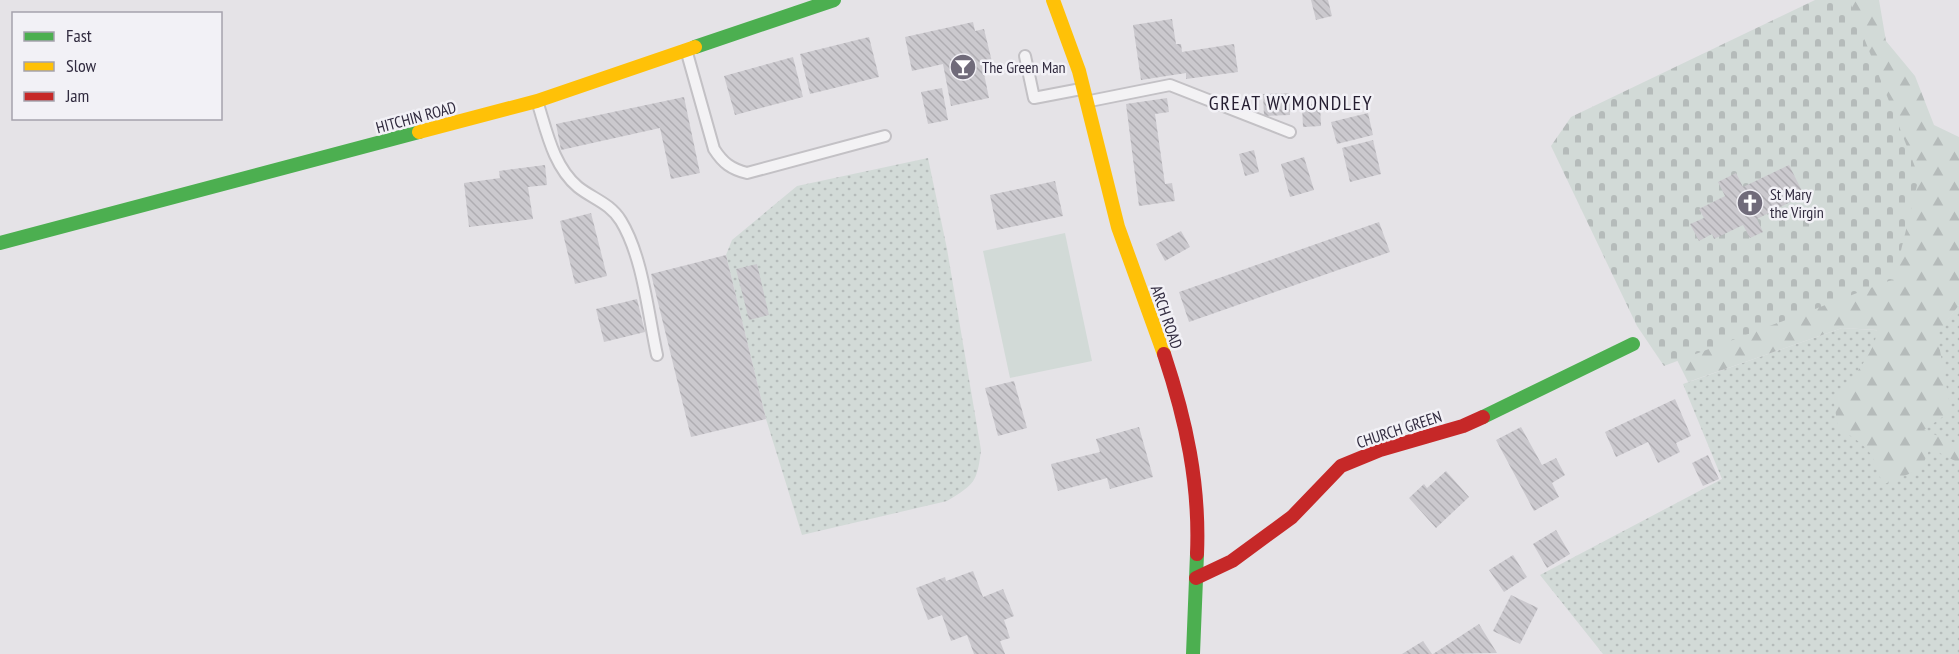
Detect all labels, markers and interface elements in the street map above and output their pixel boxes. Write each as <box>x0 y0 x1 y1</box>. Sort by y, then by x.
legend <box>12 12 222 120</box>
text: Fast <box>66 24 92 47</box>
bar icon: The Green Man <box>948 52 978 82</box>
text: Slow <box>66 54 97 77</box>
place label: The Green Man <box>982 57 1066 77</box>
text: Jam <box>65 84 89 107</box>
district label: GREAT WYMONDLEY <box>1209 90 1373 116</box>
street label: HITCHIN ROAD <box>374 97 458 137</box>
place label: St Mary the Virgin <box>1770 184 1824 222</box>
church icon: St Mary the Virgin <box>1735 188 1765 218</box>
street label: ARCH ROAD <box>1147 283 1187 351</box>
street label: CHURCH GREEN <box>1354 406 1444 452</box>

